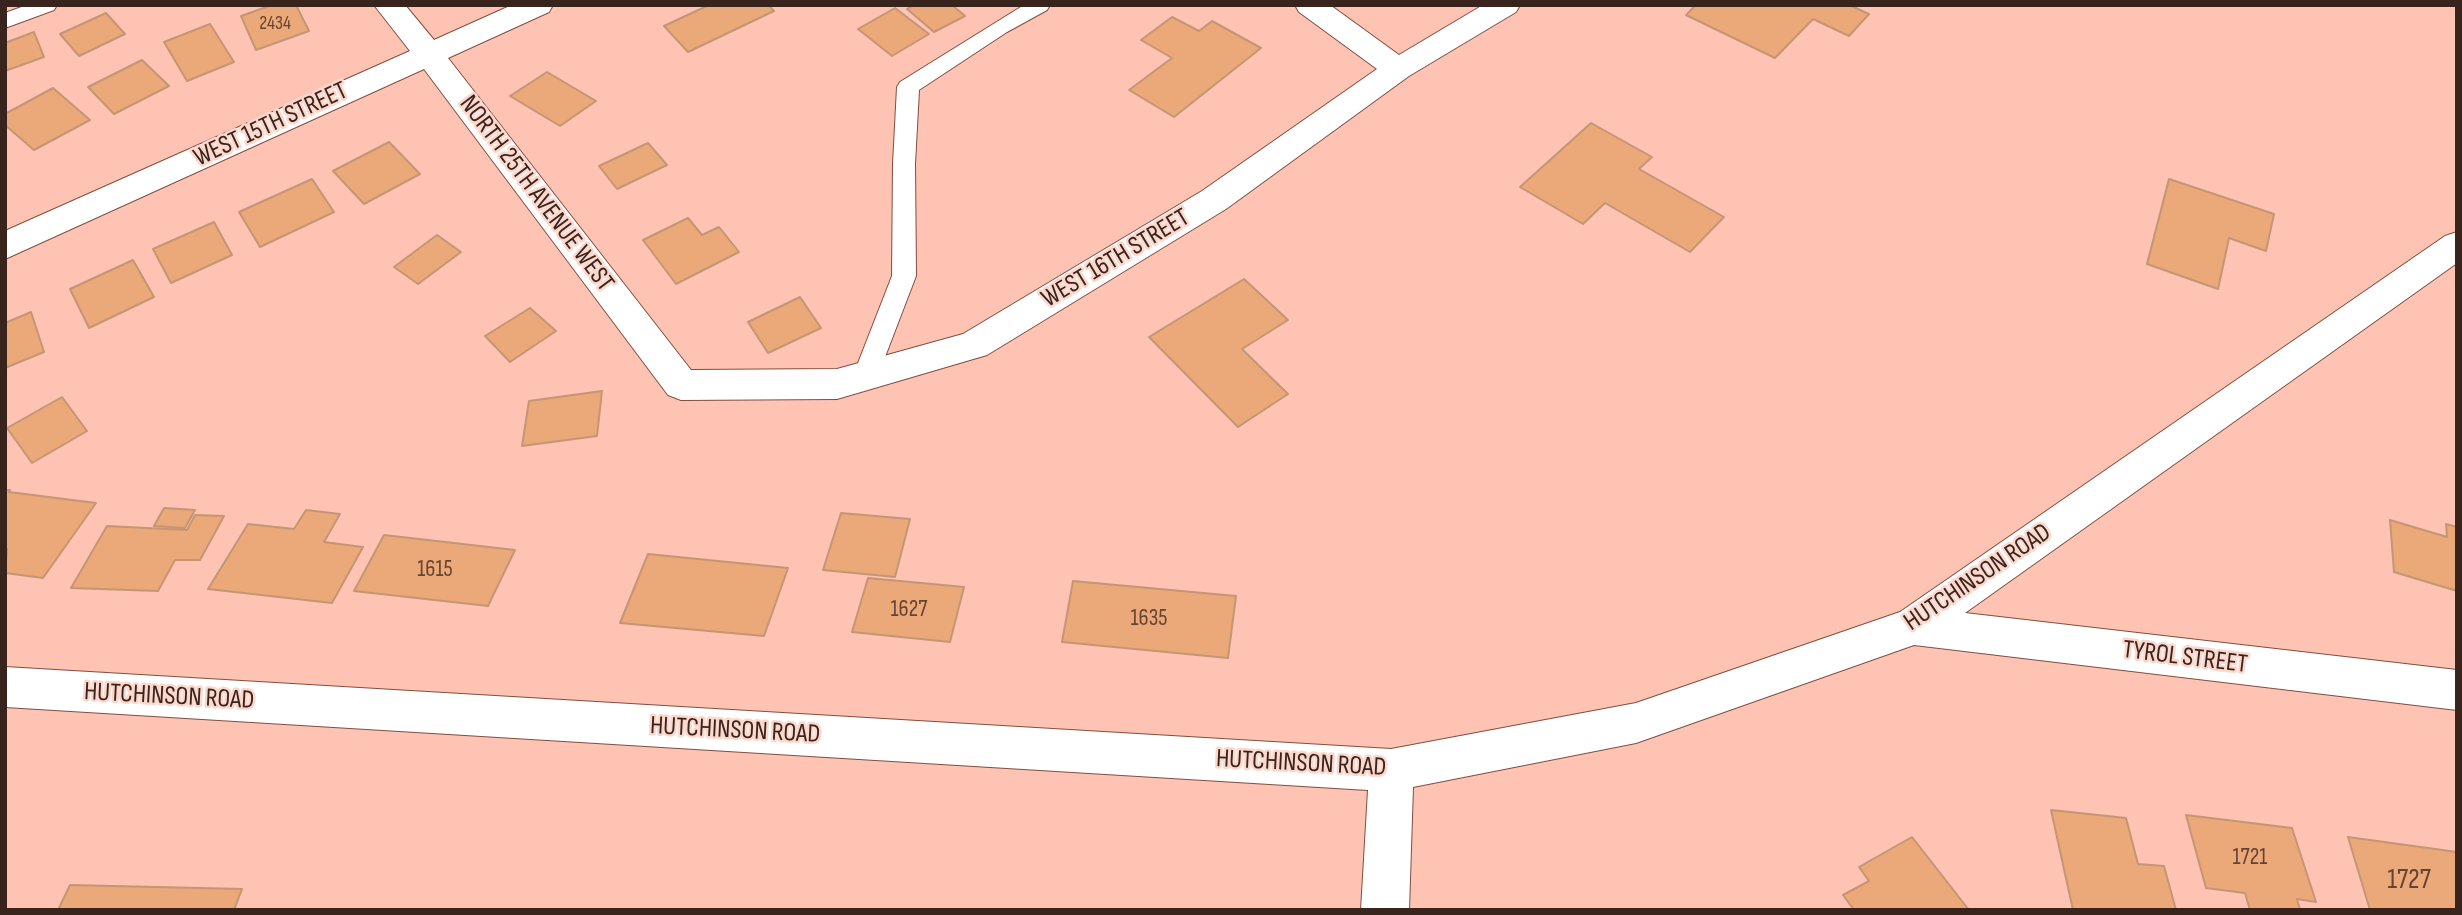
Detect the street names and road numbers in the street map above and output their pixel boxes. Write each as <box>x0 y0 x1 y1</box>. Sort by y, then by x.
street label: WEST 15TH STREET <box>189 76 353 174</box>
street label: NORTH 25TH AVENUE WEST <box>452 90 620 298</box>
street label: WEST 16TH STREET <box>1036 203 1196 315</box>
street label: HUTCHINSON ROAD <box>1899 517 2057 639</box>
street label: TYROL STREET <box>2121 635 2249 681</box>
street label: HUTCHINSON ROAD <box>83 677 255 717</box>
street label: HUTCHINSON ROAD <box>649 711 821 751</box>
street label: HUTCHINSON ROAD <box>1215 744 1387 784</box>

